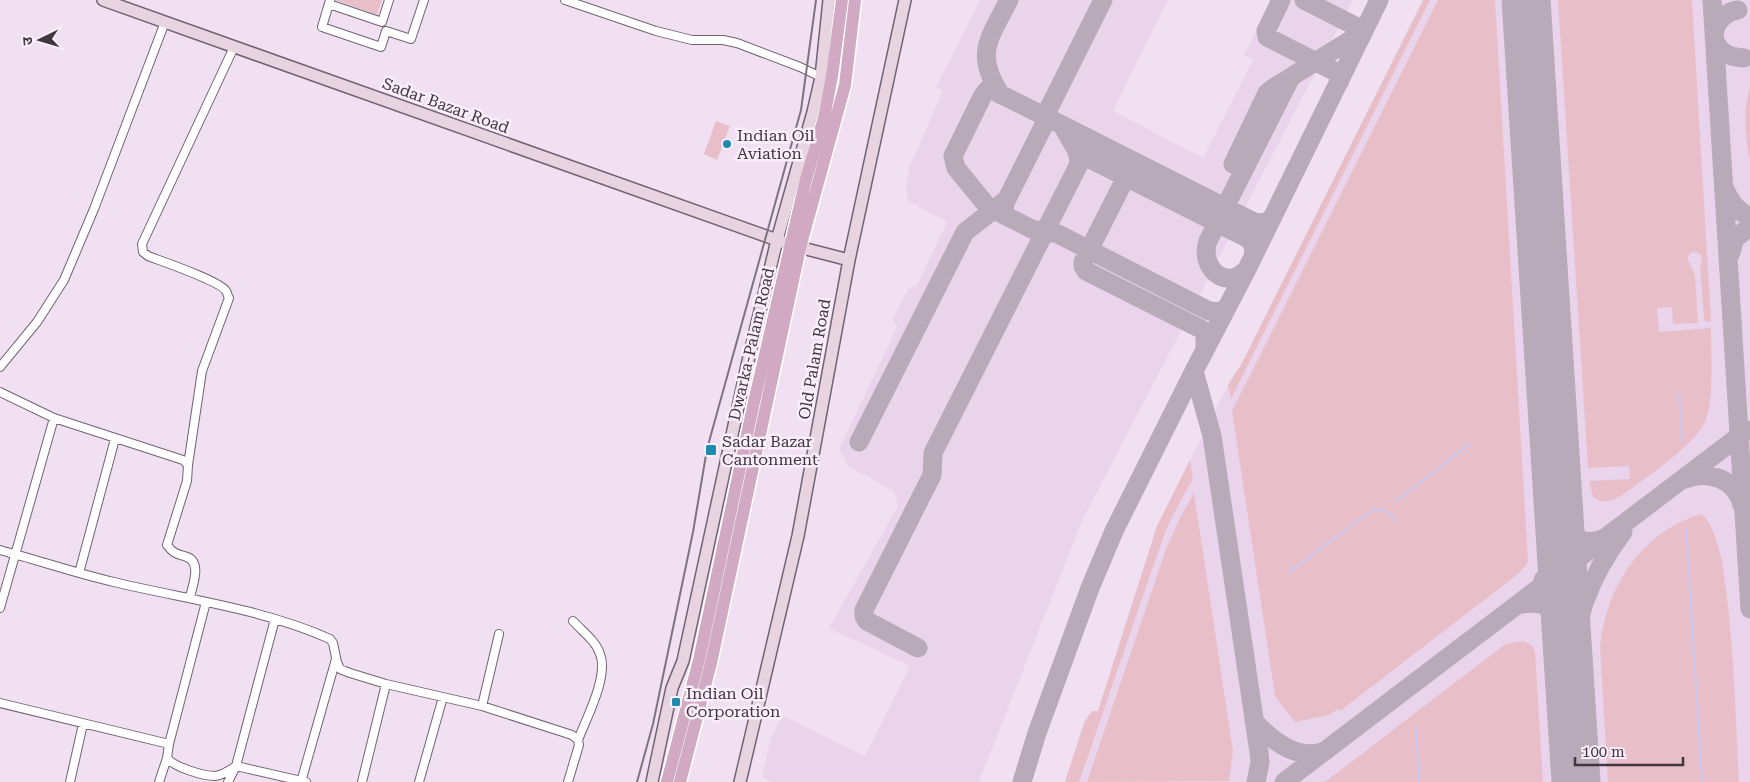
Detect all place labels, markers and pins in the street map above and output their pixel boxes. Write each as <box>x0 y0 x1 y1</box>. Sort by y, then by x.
place label: Indian Oil Aviation <box>737 126 815 163</box>
marker: Indian Oil Aviation <box>721 138 733 150</box>
place label: Sadar Bazar Cantonment <box>722 432 818 469</box>
marker: Sadar Bazar Cantonment <box>704 443 718 457</box>
place label: Indian Oil Corporation <box>686 684 780 721</box>
marker: Indian Oil Corporation <box>670 696 682 708</box>

